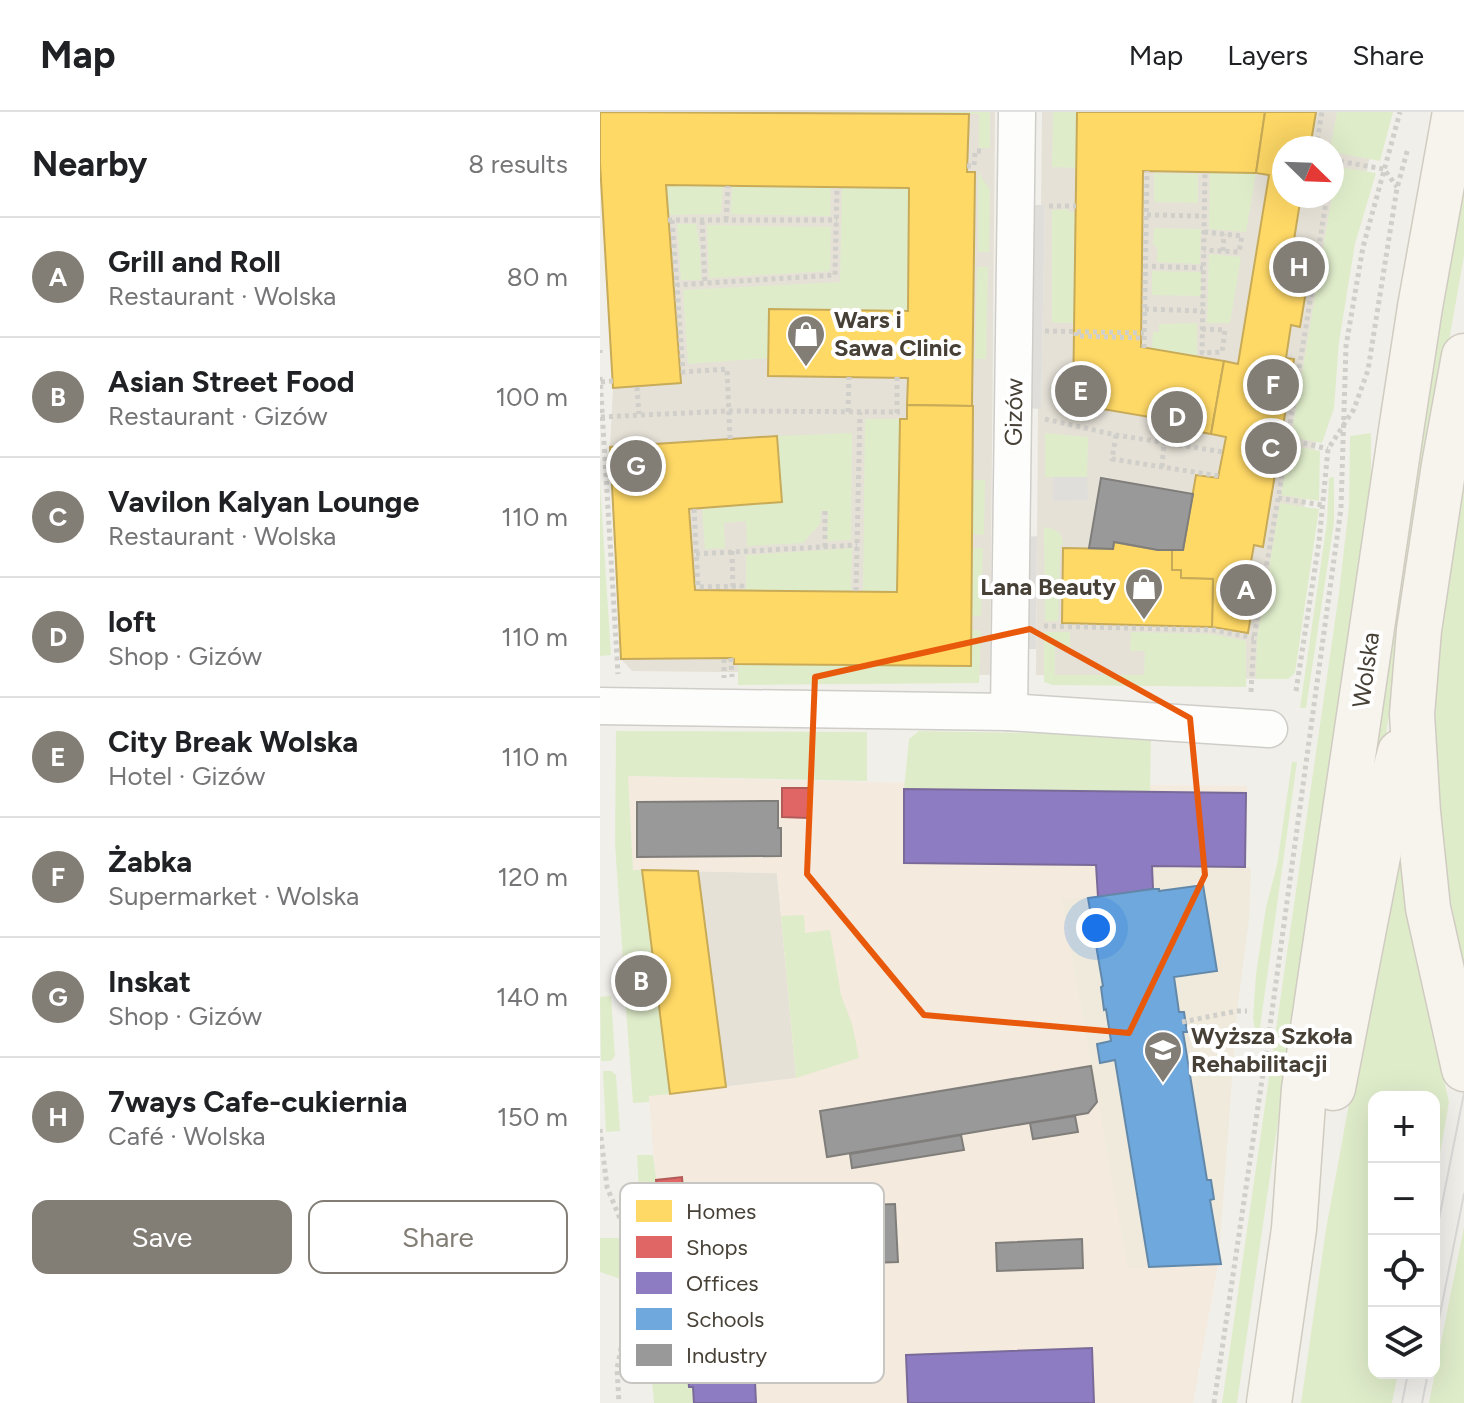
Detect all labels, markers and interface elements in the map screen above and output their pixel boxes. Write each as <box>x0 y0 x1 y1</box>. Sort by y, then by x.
text: Map <box>40 32 116 78</box>
text: Map <box>1129 38 1183 72</box>
text: Layers <box>1227 38 1308 72</box>
text: Share <box>1352 38 1424 72</box>
north arrow <box>1272 136 1344 208</box>
text: Nearby <box>32 144 147 185</box>
text: 8 results <box>468 148 568 180</box>
pin: H <box>1273 237 1325 297</box>
text: Grill and Roll <box>108 243 281 280</box>
text: A <box>49 261 67 293</box>
text: 80 m <box>507 261 568 293</box>
text: Restaurant · Wolska <box>108 280 336 312</box>
place label: Wars i Sawa Clinic <box>834 305 962 362</box>
shop icon: Wars i Sawa Clinic <box>785 313 827 368</box>
pin: F <box>1247 355 1299 415</box>
pin: E <box>1055 361 1107 421</box>
text: Asian Street Food <box>108 363 355 400</box>
street label: Gizów <box>998 378 1029 446</box>
text: B <box>50 381 66 413</box>
text: 100 m <box>495 381 568 413</box>
pin: D <box>1151 387 1203 447</box>
text: Restaurant · Gizów <box>108 400 328 432</box>
pin: C <box>1245 418 1297 478</box>
pin: G <box>610 436 662 496</box>
text: Vavilon Kalyan Lounge <box>108 483 419 520</box>
text: C <box>49 501 67 533</box>
text: 110 m <box>501 501 568 533</box>
text: Restaurant · Wolska <box>108 520 336 552</box>
pin: A <box>1220 560 1272 620</box>
shop icon: Lana Beauty <box>1123 566 1165 621</box>
place label: Lana Beauty <box>980 572 1116 601</box>
text: loft <box>108 603 157 640</box>
text: D <box>49 621 67 653</box>
text: 110 m <box>501 621 568 653</box>
street label: Wolska <box>1346 630 1385 710</box>
text: Shop · Gizów <box>108 640 262 672</box>
text: City Break Wolska <box>108 723 358 760</box>
text: E <box>50 741 66 773</box>
text: 110 m <box>501 741 568 773</box>
text: Hotel · Gizów <box>108 760 265 792</box>
text: Żabka <box>108 843 192 880</box>
text: F <box>51 861 65 893</box>
text: 120 m <box>498 861 568 893</box>
text: Supermarket · Wolska <box>108 880 359 912</box>
your location <box>1076 908 1116 948</box>
pin: B <box>615 951 667 1011</box>
text: Inskat <box>108 963 191 1000</box>
text: G <box>48 981 68 1013</box>
text: 140 m <box>496 981 568 1013</box>
text: Shop · Gizów <box>108 1000 262 1032</box>
place label: Wyższa Szkoła Rehabilitacji <box>1191 1021 1353 1078</box>
school or university icon: Wyższa Szkoła Rehabilitacji <box>1142 1029 1184 1084</box>
text: 7ways Cafe-cukiernia <box>108 1083 408 1120</box>
map controls <box>1368 1091 1440 1379</box>
button: + <box>1368 1091 1440 1163</box>
text: H <box>48 1101 68 1133</box>
text: 150 m <box>497 1101 568 1133</box>
text: Café · Wolska <box>108 1120 266 1152</box>
button: − <box>1368 1163 1440 1235</box>
legend <box>620 1183 884 1383</box>
text: Homes <box>686 1198 756 1225</box>
button: Save <box>32 1200 292 1274</box>
button: Share <box>308 1200 568 1274</box>
text: Shops <box>686 1234 748 1261</box>
button: locate <box>1368 1235 1440 1307</box>
text: Offices <box>686 1270 759 1297</box>
text: Schools <box>686 1306 764 1333</box>
button: layers <box>1368 1307 1440 1379</box>
text: Industry <box>686 1342 767 1369</box>

